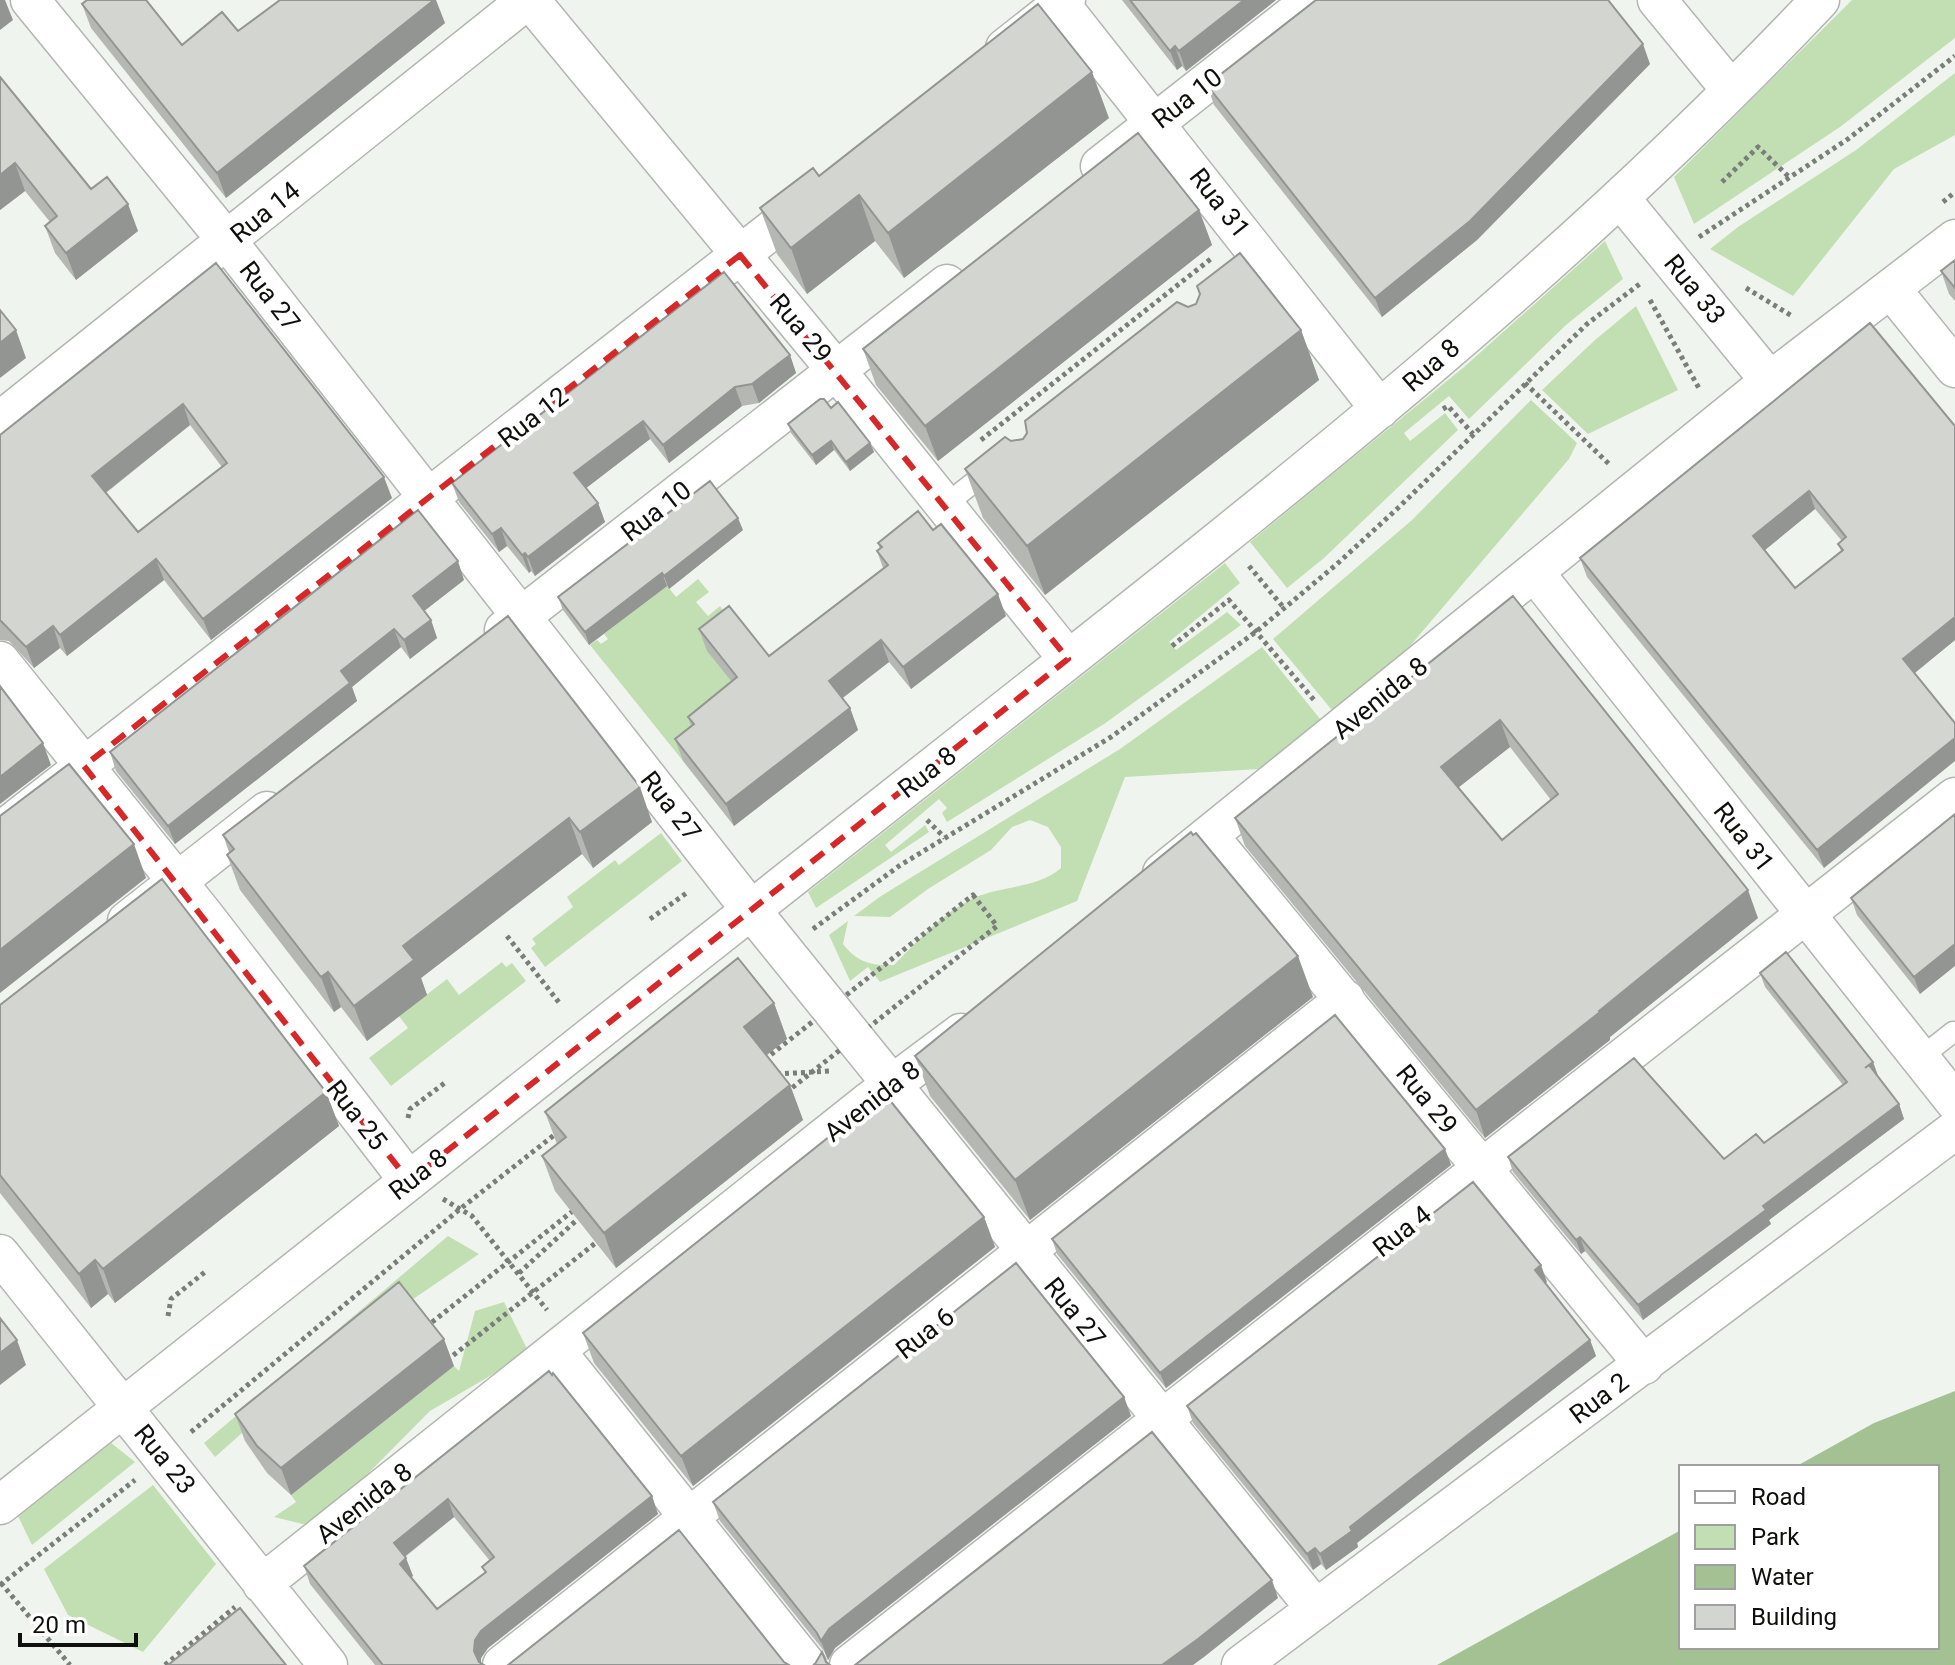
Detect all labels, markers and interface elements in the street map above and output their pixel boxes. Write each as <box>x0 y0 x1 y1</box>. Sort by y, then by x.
street label: Rua 10 <box>1146 62 1228 134</box>
street label: Rua 31 <box>1184 162 1256 244</box>
street label: Rua 14 <box>224 175 306 249</box>
street label: Rua 33 <box>1658 248 1732 330</box>
street label: Rua 27 <box>234 255 306 337</box>
street label: Rua 29 <box>764 288 838 368</box>
street label: Rua 8 <box>1396 332 1466 398</box>
street label: Rua 12 <box>492 381 574 453</box>
street label: Rua 10 <box>615 475 697 547</box>
street label: Avenida 8 <box>1327 651 1433 745</box>
street label: Rua 8 <box>892 740 962 804</box>
street label: Rua 27 <box>635 765 707 847</box>
street label: Rua 31 <box>1708 796 1780 878</box>
street label: Avenida 8 <box>818 1054 926 1148</box>
street label: Rua 29 <box>1390 1058 1464 1140</box>
street label: Rua 25 <box>321 1074 393 1156</box>
street label: Rua 8 <box>383 1142 453 1206</box>
street label: Rua 4 <box>1367 1199 1437 1263</box>
street label: Rua 27 <box>1038 1271 1112 1353</box>
street label: Rua 6 <box>890 1301 960 1365</box>
street label: Rua 2 <box>1564 1366 1634 1430</box>
street label: Rua 23 <box>128 1418 202 1500</box>
street label: Avenida 8 <box>310 1456 418 1550</box>
legend <box>1679 1465 1939 1649</box>
text: Road <box>1751 1483 1806 1511</box>
text: Park <box>1751 1523 1800 1551</box>
text: Water <box>1751 1563 1814 1591</box>
scale bar <box>20 1597 136 1647</box>
text: Building <box>1751 1603 1837 1631</box>
text: 20 m <box>32 1611 86 1639</box>

